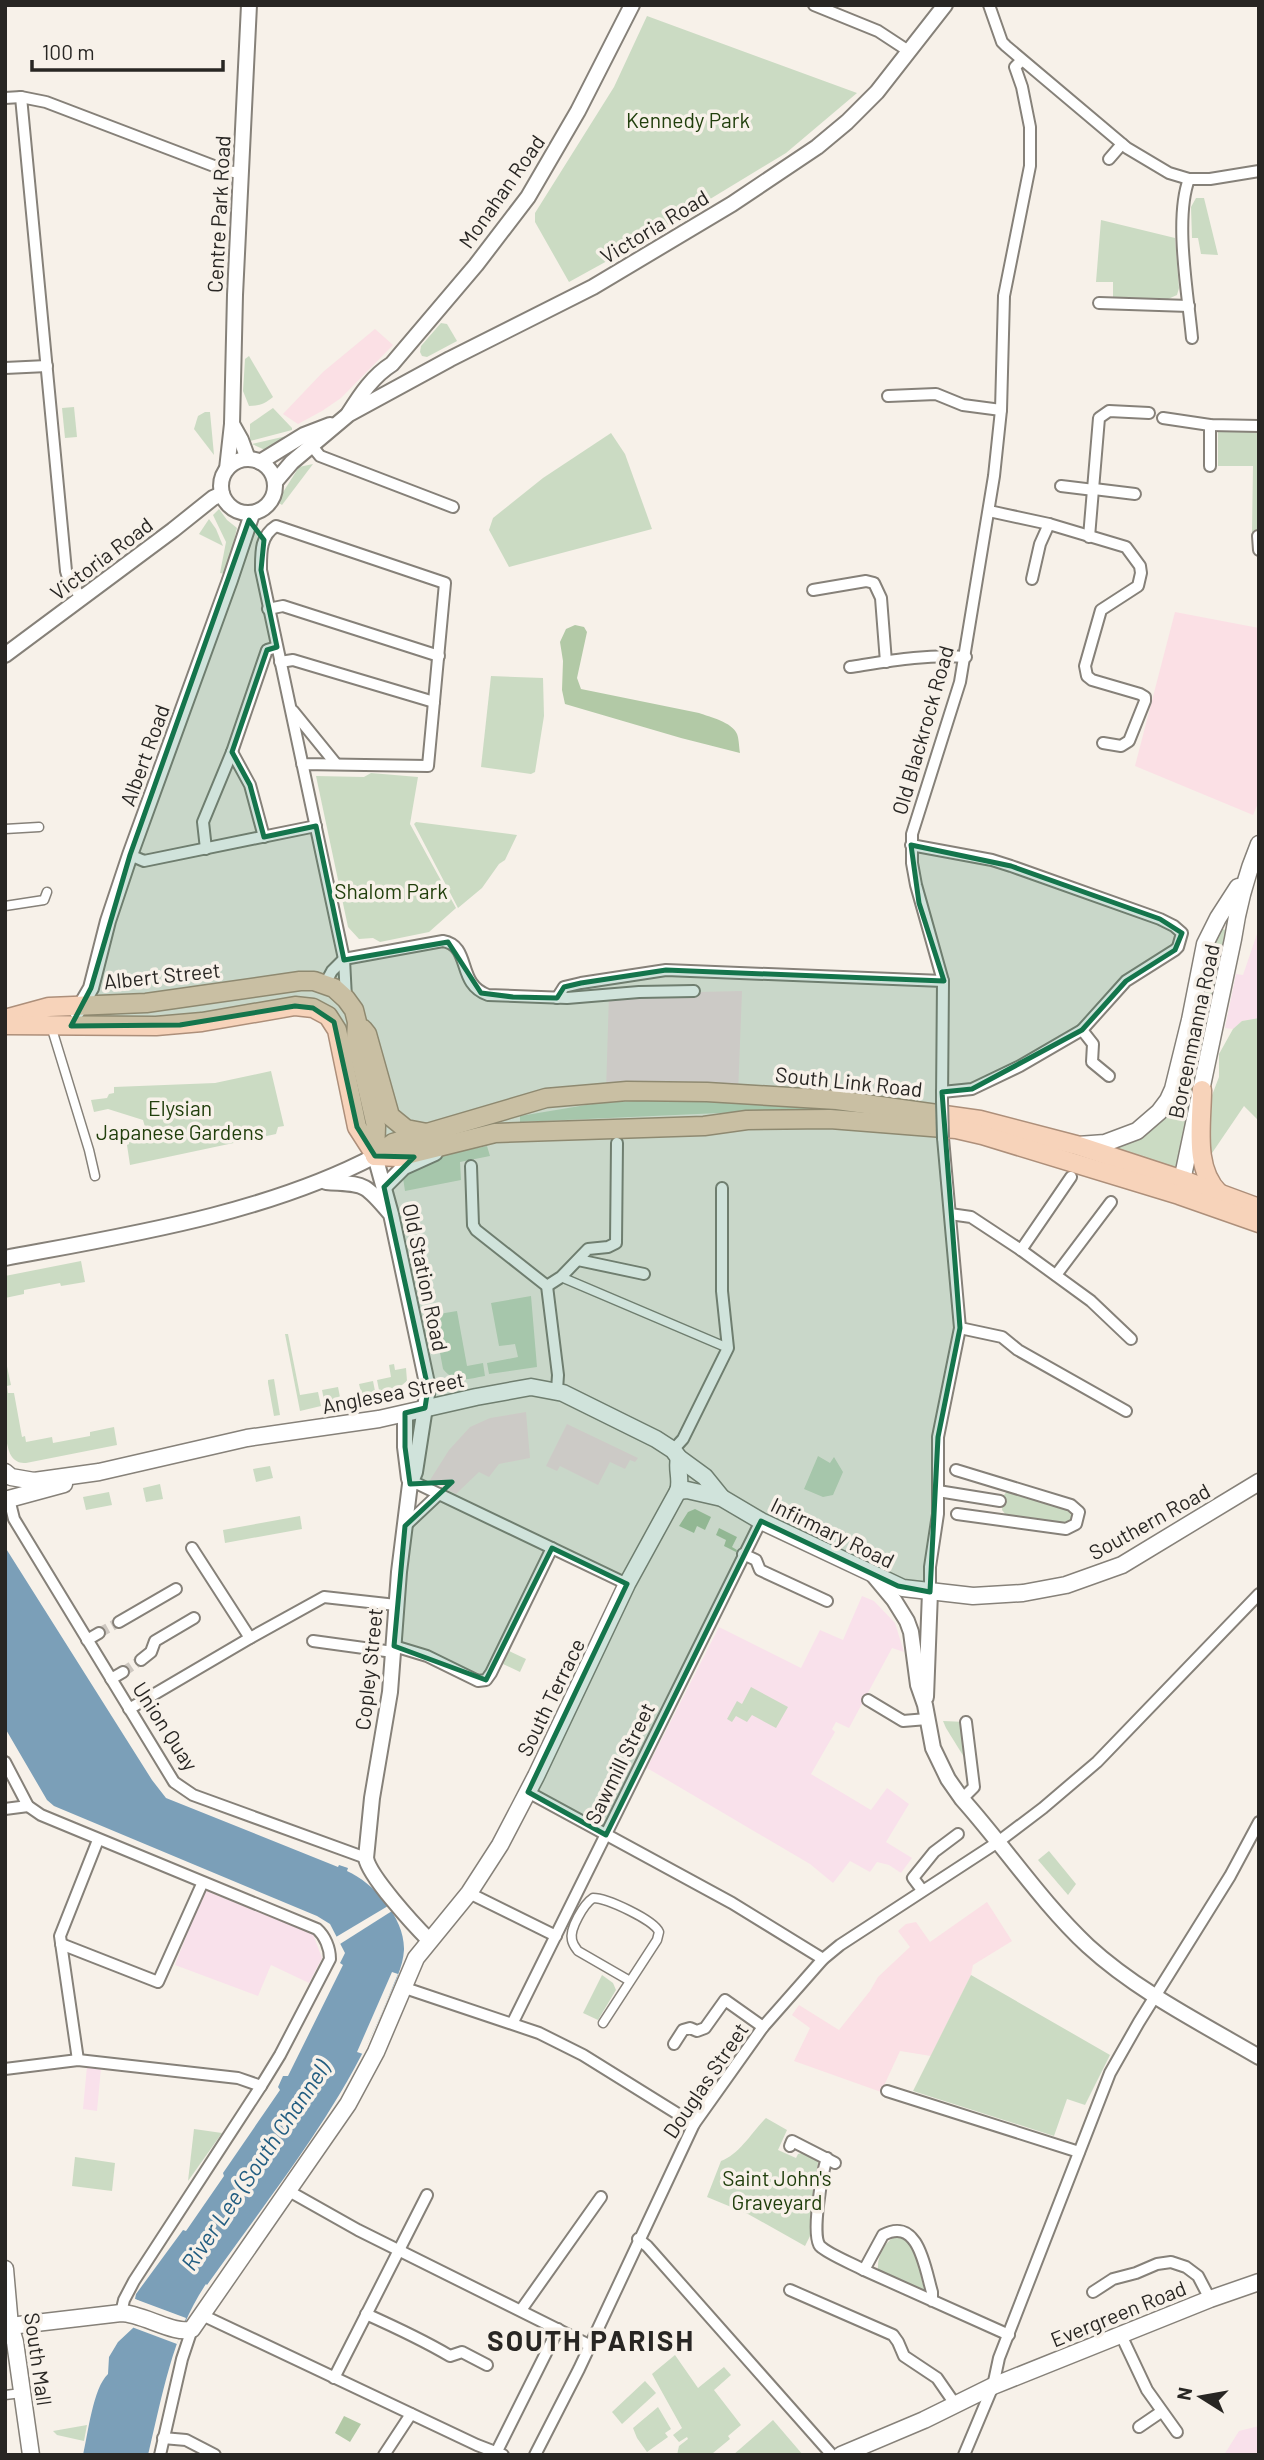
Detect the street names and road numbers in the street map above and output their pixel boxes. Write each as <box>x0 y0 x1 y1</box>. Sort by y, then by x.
street label: Monahan Road <box>453 130 549 252</box>
street label: Centre Park Road <box>201 135 235 293</box>
street label: Victoria Road <box>595 184 713 268</box>
street label: Victoria Road <box>45 511 157 605</box>
street label: Old Blackrock Road <box>886 643 958 817</box>
street label: Albert Road <box>114 701 174 809</box>
street label: Boreenmanna Road <box>1162 941 1224 1121</box>
street label: Albert Street <box>102 956 222 994</box>
street label: South Link Road <box>774 1061 924 1101</box>
street label: Old Station Road <box>398 1201 454 1353</box>
street label: Anglesea Street <box>320 1366 466 1418</box>
street label: Southern Road <box>1084 1477 1214 1565</box>
street label: Infirmary Road <box>767 1491 899 1573</box>
street label: Copley Street <box>349 1607 387 1731</box>
street label: South Terrace <box>511 1634 589 1760</box>
street label: Union Quay <box>128 1677 204 1775</box>
street label: Sawmill Street <box>579 1698 659 1828</box>
street label: Douglas Street <box>657 2017 753 2143</box>
street label: Evergreen Road <box>1047 2274 1189 2352</box>
street label: South Mall <box>20 2311 58 2407</box>

